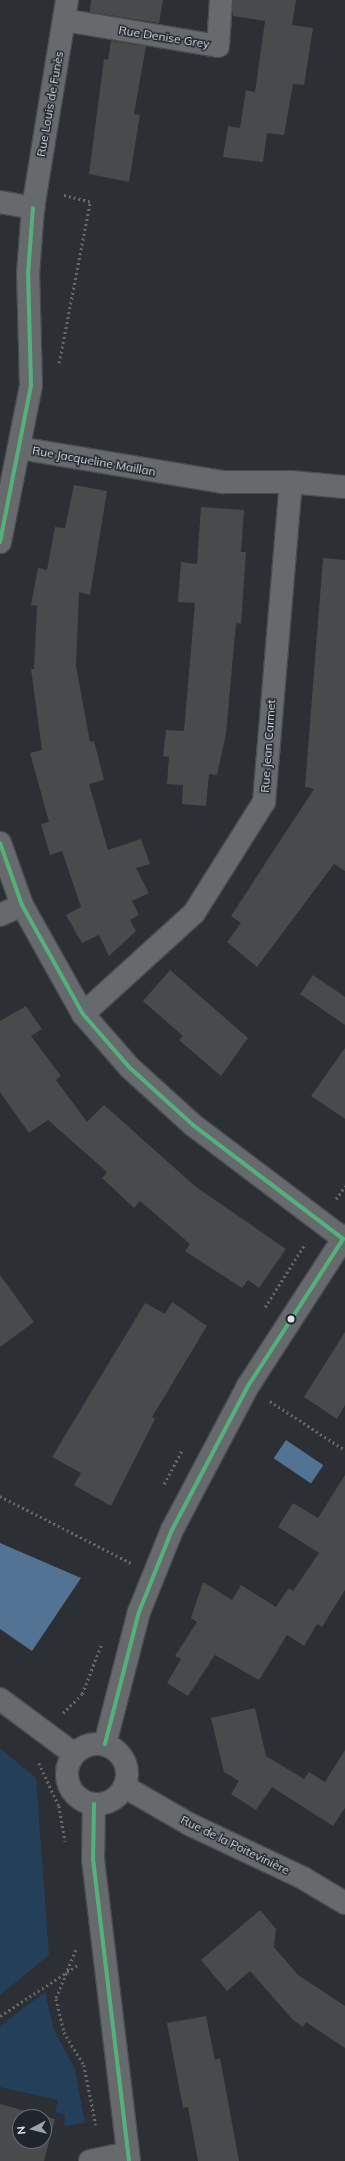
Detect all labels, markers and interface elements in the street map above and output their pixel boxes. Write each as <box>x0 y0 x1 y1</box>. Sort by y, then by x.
street label: Rue Denise Grey <box>118 23 210 51</box>
street label: Rue Louis de Funès <box>34 50 66 158</box>
street label: Rue Jacqueline Maillan <box>31 443 157 479</box>
street label: Rue Jean Carmet <box>258 699 278 793</box>
unlabelled marker <box>286 1314 296 1324</box>
street label: Rue de la Poitevinière <box>178 1812 292 1878</box>
north arrow <box>12 2109 52 2149</box>
text: N <box>14 2125 29 2135</box>

